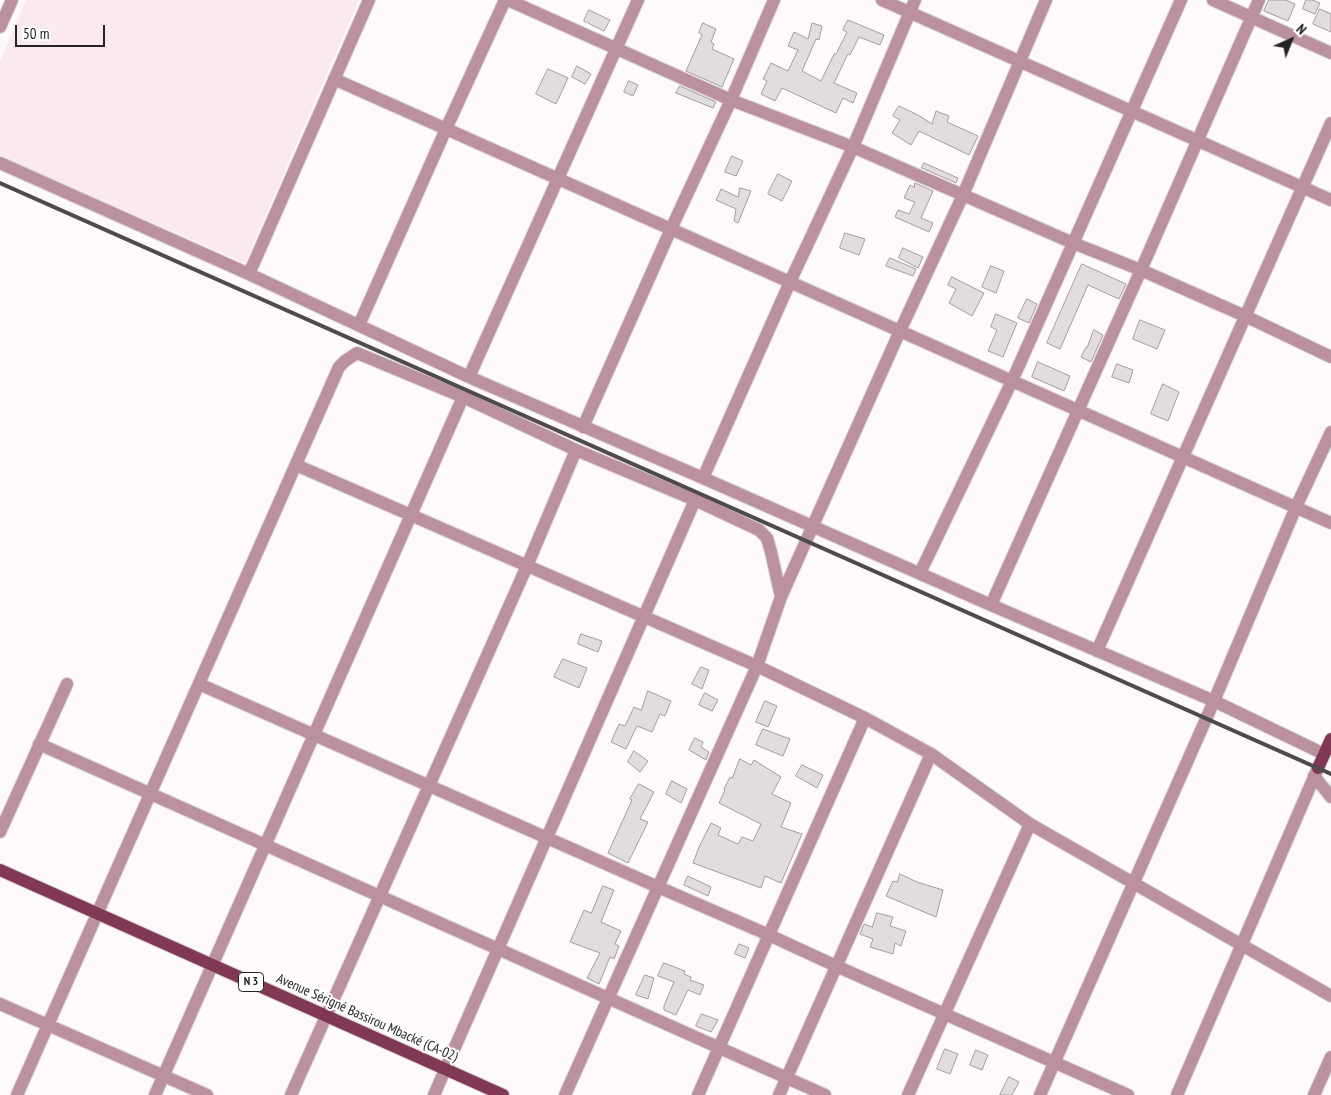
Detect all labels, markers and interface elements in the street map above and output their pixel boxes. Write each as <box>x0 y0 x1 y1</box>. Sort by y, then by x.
scale bar <box>18 15 108 47</box>
north arrow <box>1266 15 1316 65</box>
text: N <box>1292 20 1310 38</box>
text: 50 m <box>23 24 49 43</box>
street label: Avenue Sérigné Bassirou Mbacké (CA-02) <box>274 970 460 1066</box>
road number: N 3 <box>238 972 264 992</box>

